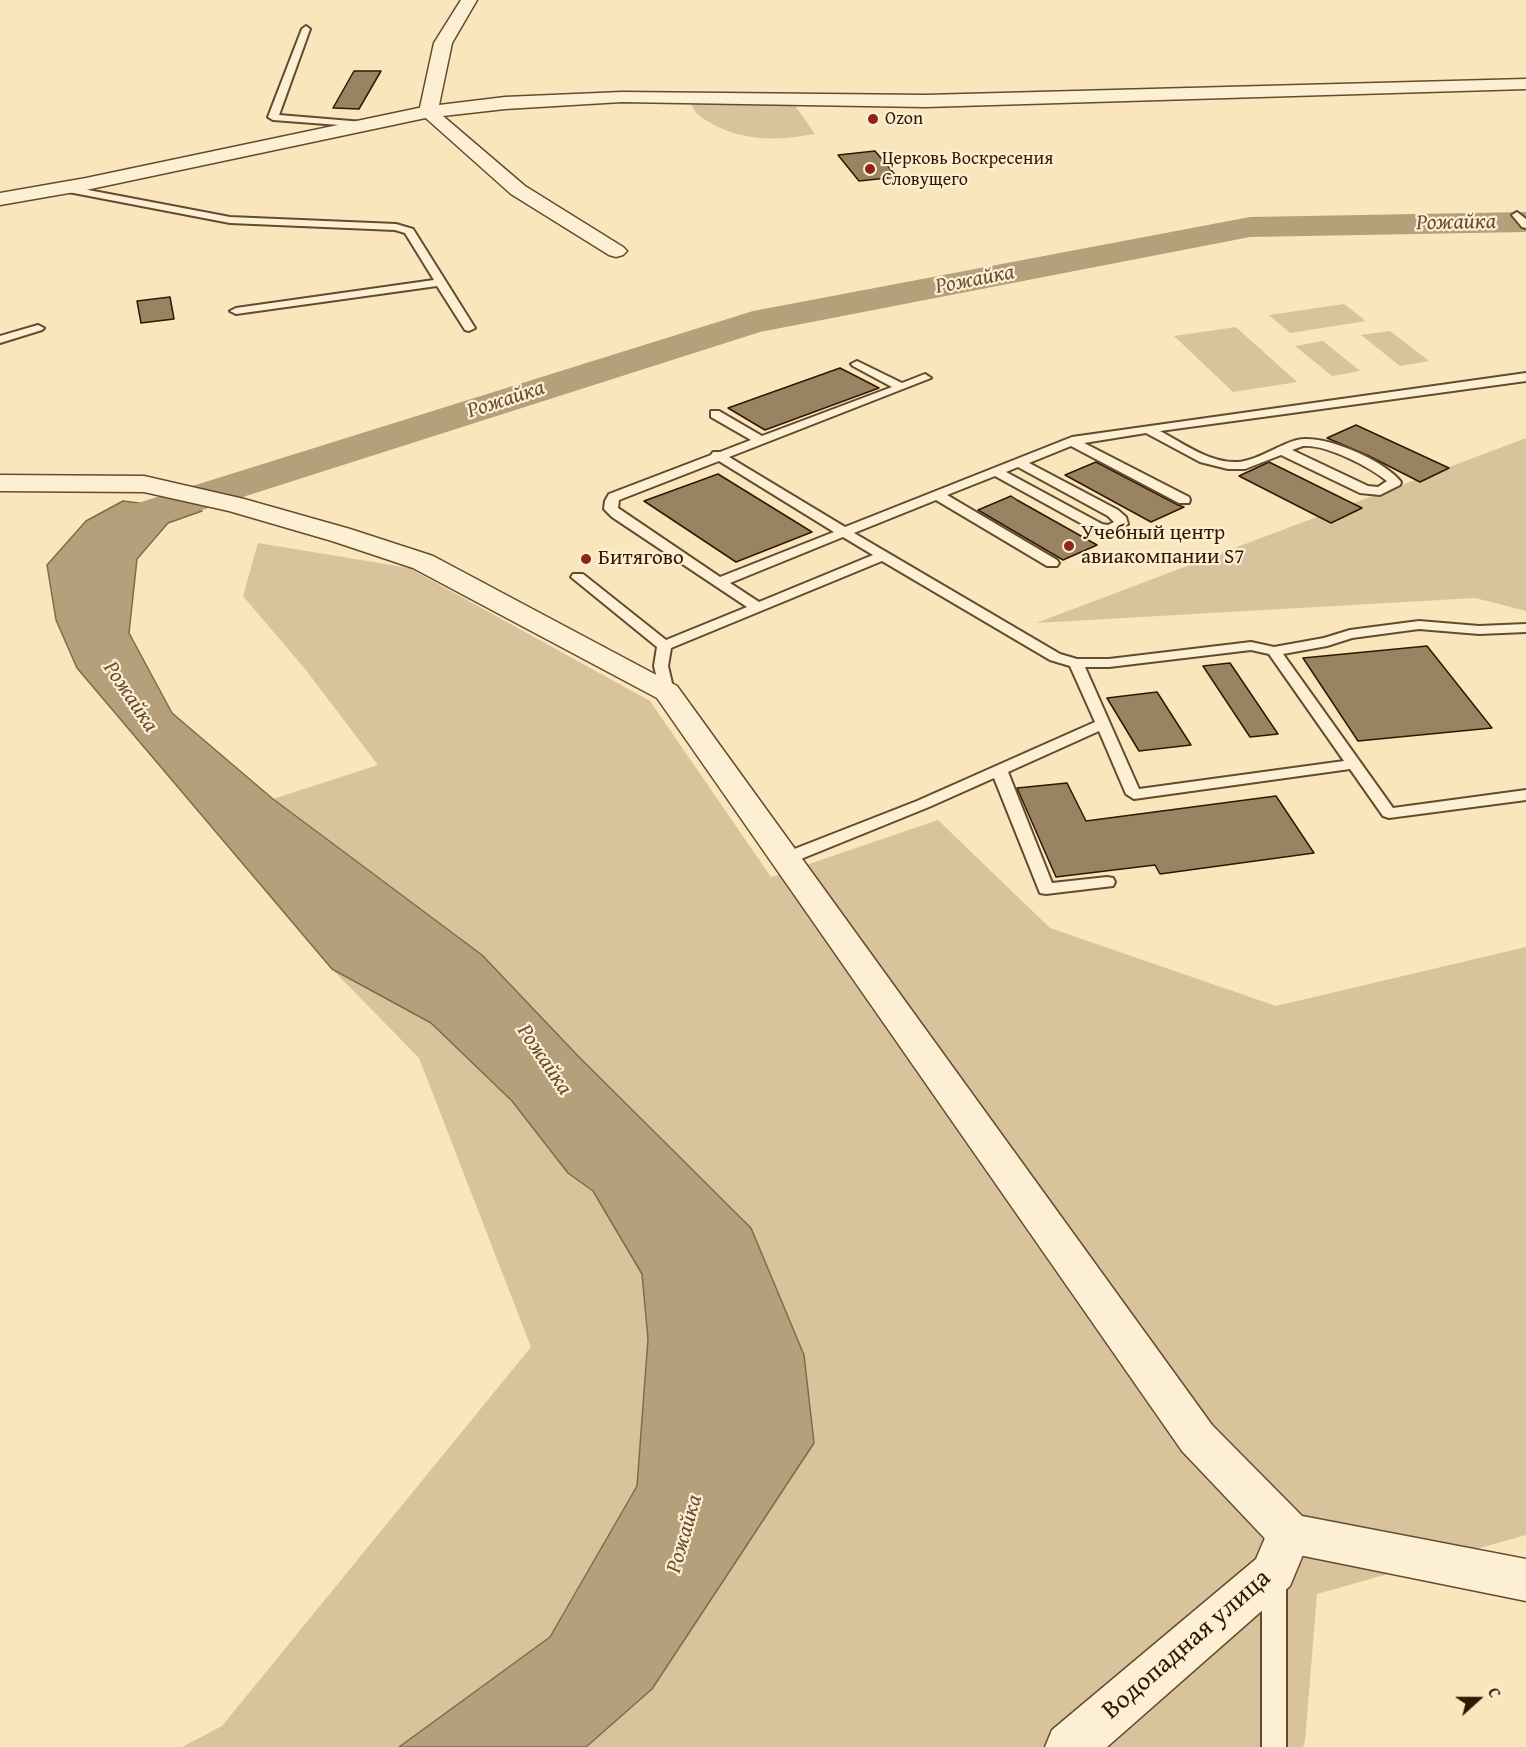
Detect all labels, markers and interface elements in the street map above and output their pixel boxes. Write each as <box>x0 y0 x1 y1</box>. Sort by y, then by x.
place label: Ozon <box>885 108 923 130</box>
marker: Ozon <box>866 112 880 126</box>
place label: Церковь Воскресения Словущего <box>882 148 1053 190</box>
marker: Церковь Воскресения Словущего <box>863 162 877 176</box>
water label: Рожайка <box>1416 209 1496 237</box>
water label: Рожайка <box>933 259 1017 301</box>
water label: Рожайка <box>464 375 548 425</box>
place label: Учебный центр авиакомпании S7 <box>1081 521 1244 571</box>
marker: Учебный центр авиакомпании S7 <box>1062 539 1076 553</box>
place label: Битягово <box>598 546 684 572</box>
marker: Битягово <box>579 552 593 566</box>
water label: Рожайка <box>97 657 163 737</box>
water label: Рожайка <box>511 1020 577 1100</box>
water label: Рожайка <box>661 1492 709 1576</box>
street label: Водопадная улица <box>1096 1563 1278 1727</box>
north arrow <box>1448 1669 1508 1729</box>
text: С <box>1482 1684 1508 1701</box>

